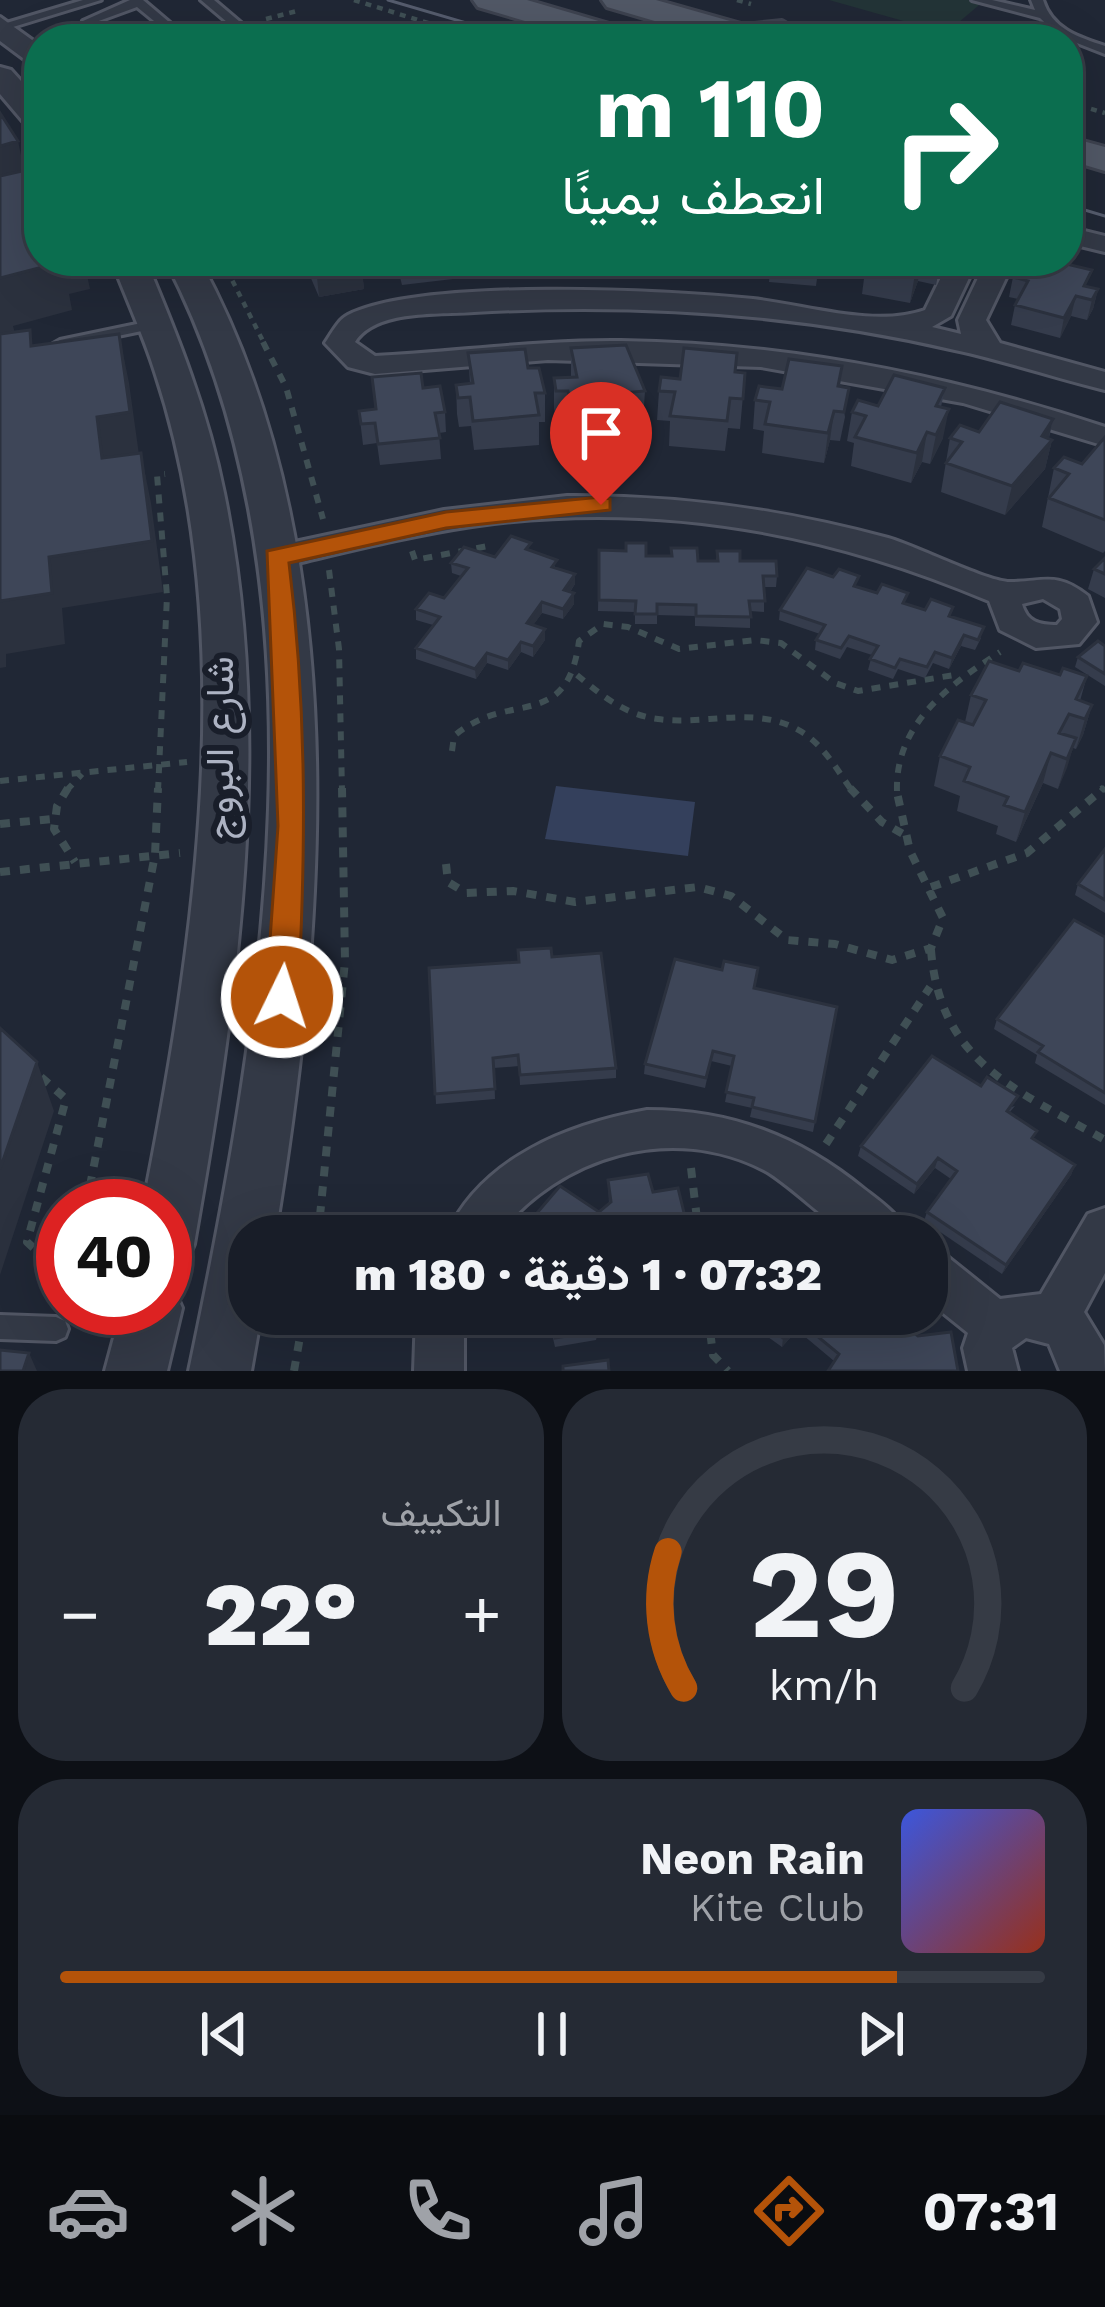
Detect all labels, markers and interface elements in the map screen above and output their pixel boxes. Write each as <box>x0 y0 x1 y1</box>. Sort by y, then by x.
text: 110 m <box>595 59 825 157</box>
icon: right <box>867 72 1023 228</box>
text: انعطف يمينًا <box>561 164 825 227</box>
pin <box>550 382 652 505</box>
icon: arrive <box>568 400 634 466</box>
street label: شارع البروج <box>197 656 246 840</box>
position arrow <box>219 934 345 1060</box>
speed limit sign: 40 <box>36 1179 192 1335</box>
text: 07:32 · 1 دقيقة · 180 m <box>354 1248 822 1301</box>
text: التكييف <box>381 1490 502 1535</box>
text: 29 <box>749 1521 900 1667</box>
text: 22° <box>204 1561 358 1667</box>
text: − <box>60 1576 100 1653</box>
text: + <box>462 1576 502 1653</box>
text: km/h <box>769 1660 879 1710</box>
text: Neon Rain <box>640 1832 865 1885</box>
text: Kite Club <box>690 1885 865 1930</box>
icon: previous <box>191 2001 257 2067</box>
icon: pause <box>519 2001 585 2067</box>
icon: next <box>848 2001 914 2067</box>
icon: car <box>46 2169 130 2253</box>
icon: climate <box>221 2169 305 2253</box>
icon: phone <box>396 2169 480 2253</box>
icon: music <box>572 2169 656 2253</box>
icon: directions <box>747 2169 831 2253</box>
text: 07:31 <box>922 2180 1059 2243</box>

